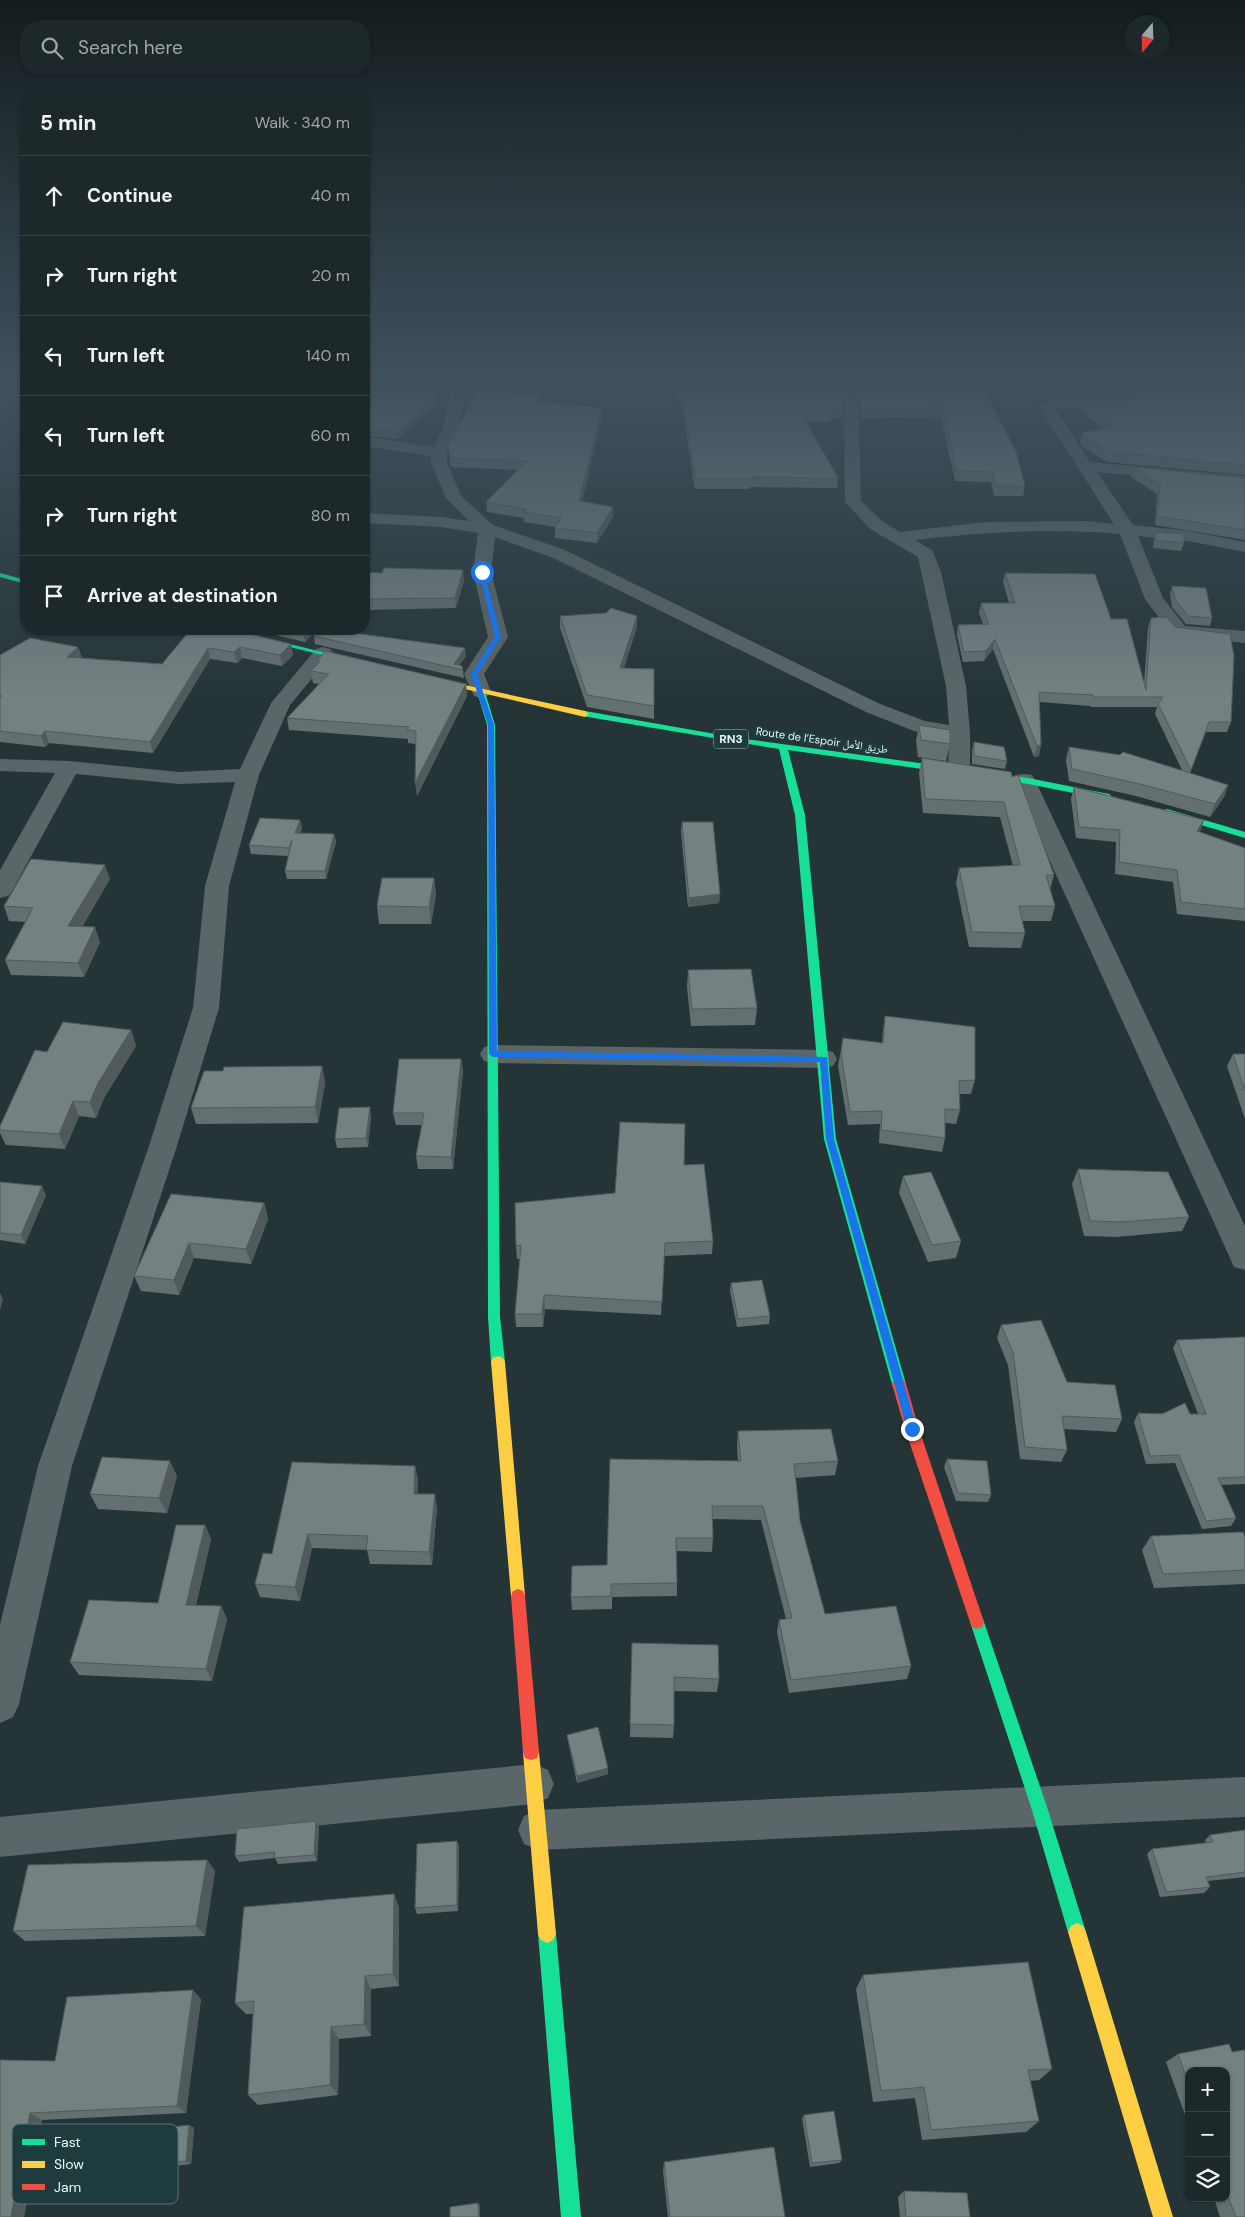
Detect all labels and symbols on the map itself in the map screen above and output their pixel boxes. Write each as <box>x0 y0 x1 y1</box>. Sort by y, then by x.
north arrow <box>1125 15 1170 60</box>
route start <box>471 561 494 584</box>
street label: Route de l’Espoir طريق الأمل <box>755 724 889 756</box>
road number: RN3 <box>714 730 748 749</box>
route end <box>901 1418 924 1441</box>
legend <box>12 2124 178 2204</box>
text: Fast <box>54 2133 81 2151</box>
text: Slow <box>54 2155 84 2173</box>
text: Jam <box>54 2178 81 2196</box>

